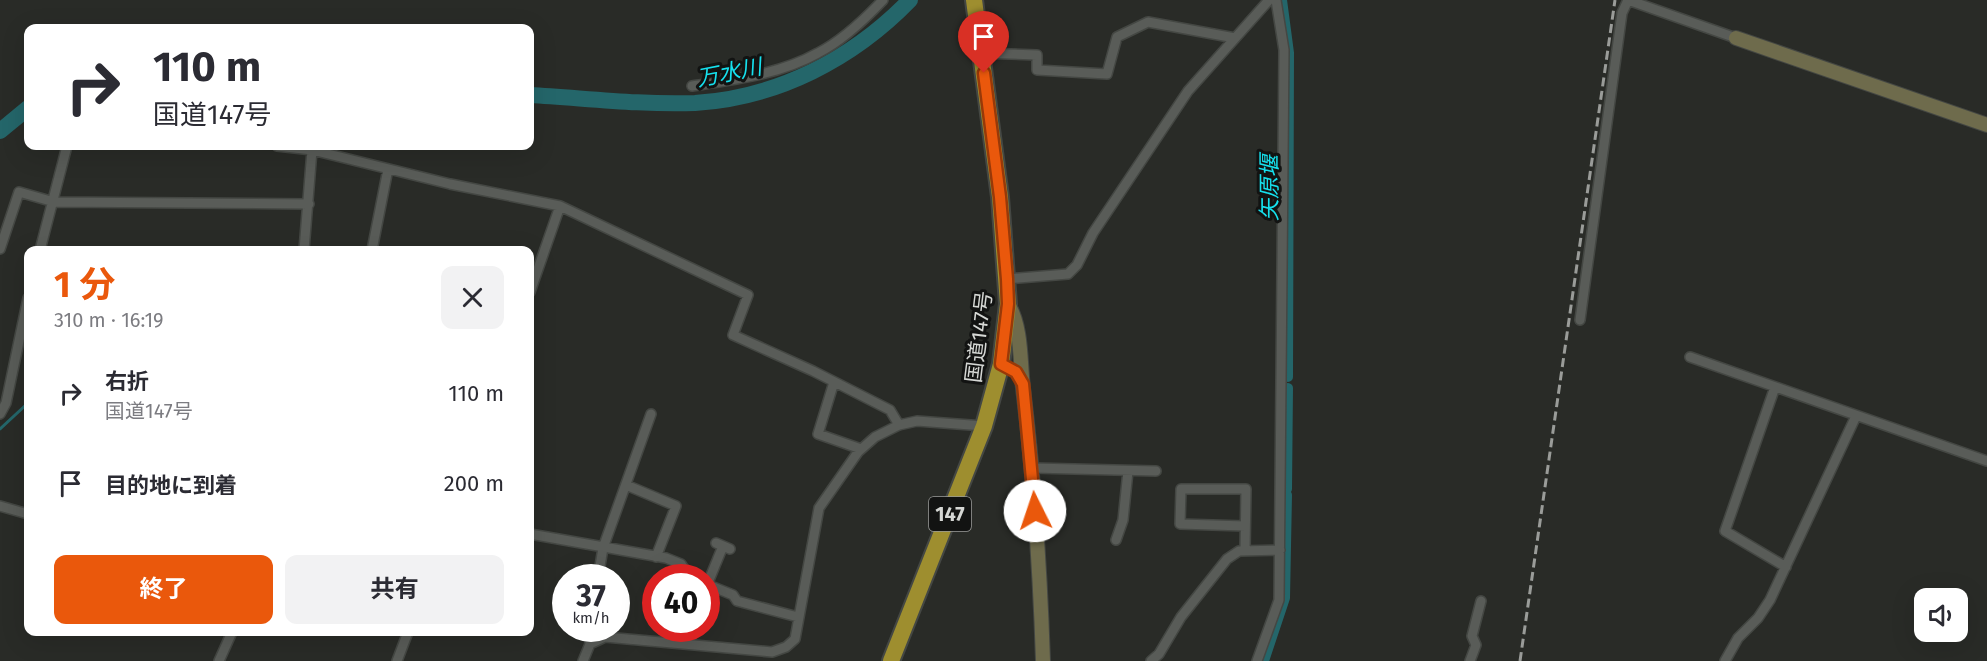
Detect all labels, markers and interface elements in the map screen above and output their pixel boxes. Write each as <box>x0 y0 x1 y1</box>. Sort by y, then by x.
pin <box>958 11 1009 73</box>
icon: arrive <box>967 20 1000 53</box>
text: 110 m <box>153 42 261 92</box>
icon: right <box>54 48 132 126</box>
water label: 万水川 <box>694 53 766 92</box>
text: 国道147号 <box>153 99 271 131</box>
water label: 矢原堰 <box>1256 151 1283 221</box>
text: 1 分 <box>54 263 115 307</box>
button: close <box>441 266 504 329</box>
street label: 国道147号 <box>960 290 998 384</box>
text: 310 m · 16:19 <box>54 308 164 332</box>
text: 右折 <box>105 368 149 395</box>
icon: right <box>54 377 87 410</box>
text: 110 m <box>448 380 504 407</box>
text: 国道147号 <box>105 399 193 423</box>
icon: arrive <box>54 467 87 500</box>
text: 200 m <box>444 470 504 497</box>
text: 目的地に到着 <box>105 472 237 499</box>
position arrow <box>1003 479 1067 543</box>
road number: 147 <box>929 497 971 531</box>
button: 終了 <box>54 555 273 624</box>
button: 共有 <box>285 555 504 624</box>
speed limit sign: 40 <box>642 564 720 642</box>
text: 37 <box>576 578 606 614</box>
map controls <box>1914 588 1968 642</box>
button: sound <box>1914 588 1968 642</box>
text: km/h <box>572 609 610 627</box>

